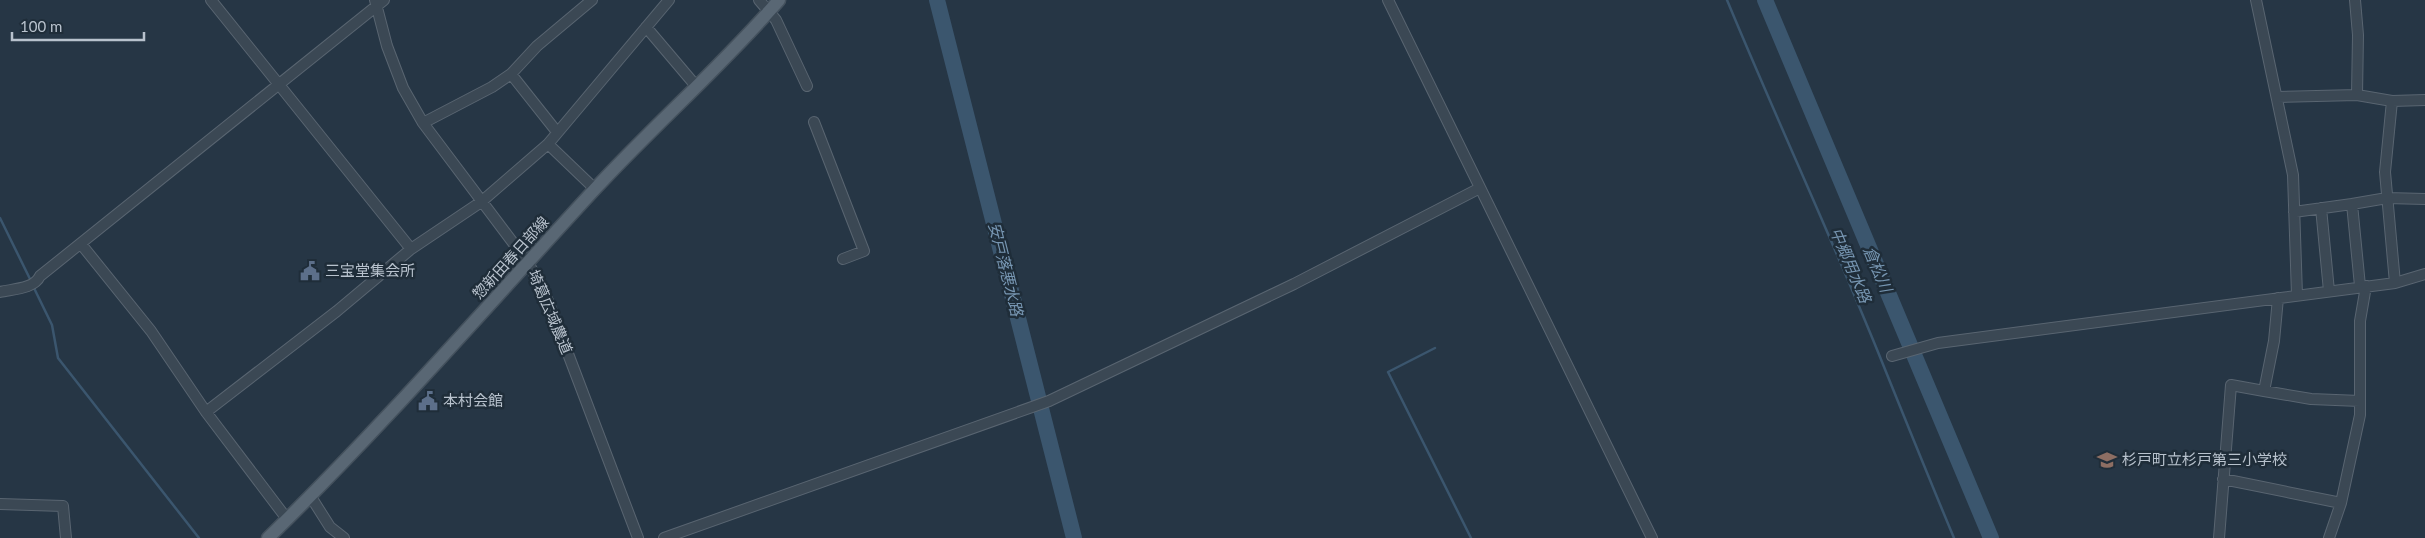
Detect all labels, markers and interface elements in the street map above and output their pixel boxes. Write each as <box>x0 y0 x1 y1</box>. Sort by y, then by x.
scale bar <box>12 10 145 42</box>
text: 100 m <box>20 17 62 35</box>
street label: 惣新田春日部線 <box>468 212 552 302</box>
water label: 安戸落悪水路 <box>986 220 1028 320</box>
water label: 中郷用水路 <box>1827 224 1877 307</box>
water label: 倉松川 <box>1860 243 1897 296</box>
public building icon: 三宝堂集会所 <box>299 260 321 282</box>
place label: 三宝堂集会所 <box>325 261 415 279</box>
street label: 埼葛広域農道 <box>525 267 577 357</box>
public building icon: 本村会館 <box>417 390 439 412</box>
place label: 本村会館 <box>443 391 503 409</box>
school or university icon: 杉戸町立杉戸第三小学校 <box>2096 449 2118 471</box>
place label: 杉戸町立杉戸第三小学校 <box>2122 450 2287 468</box>

